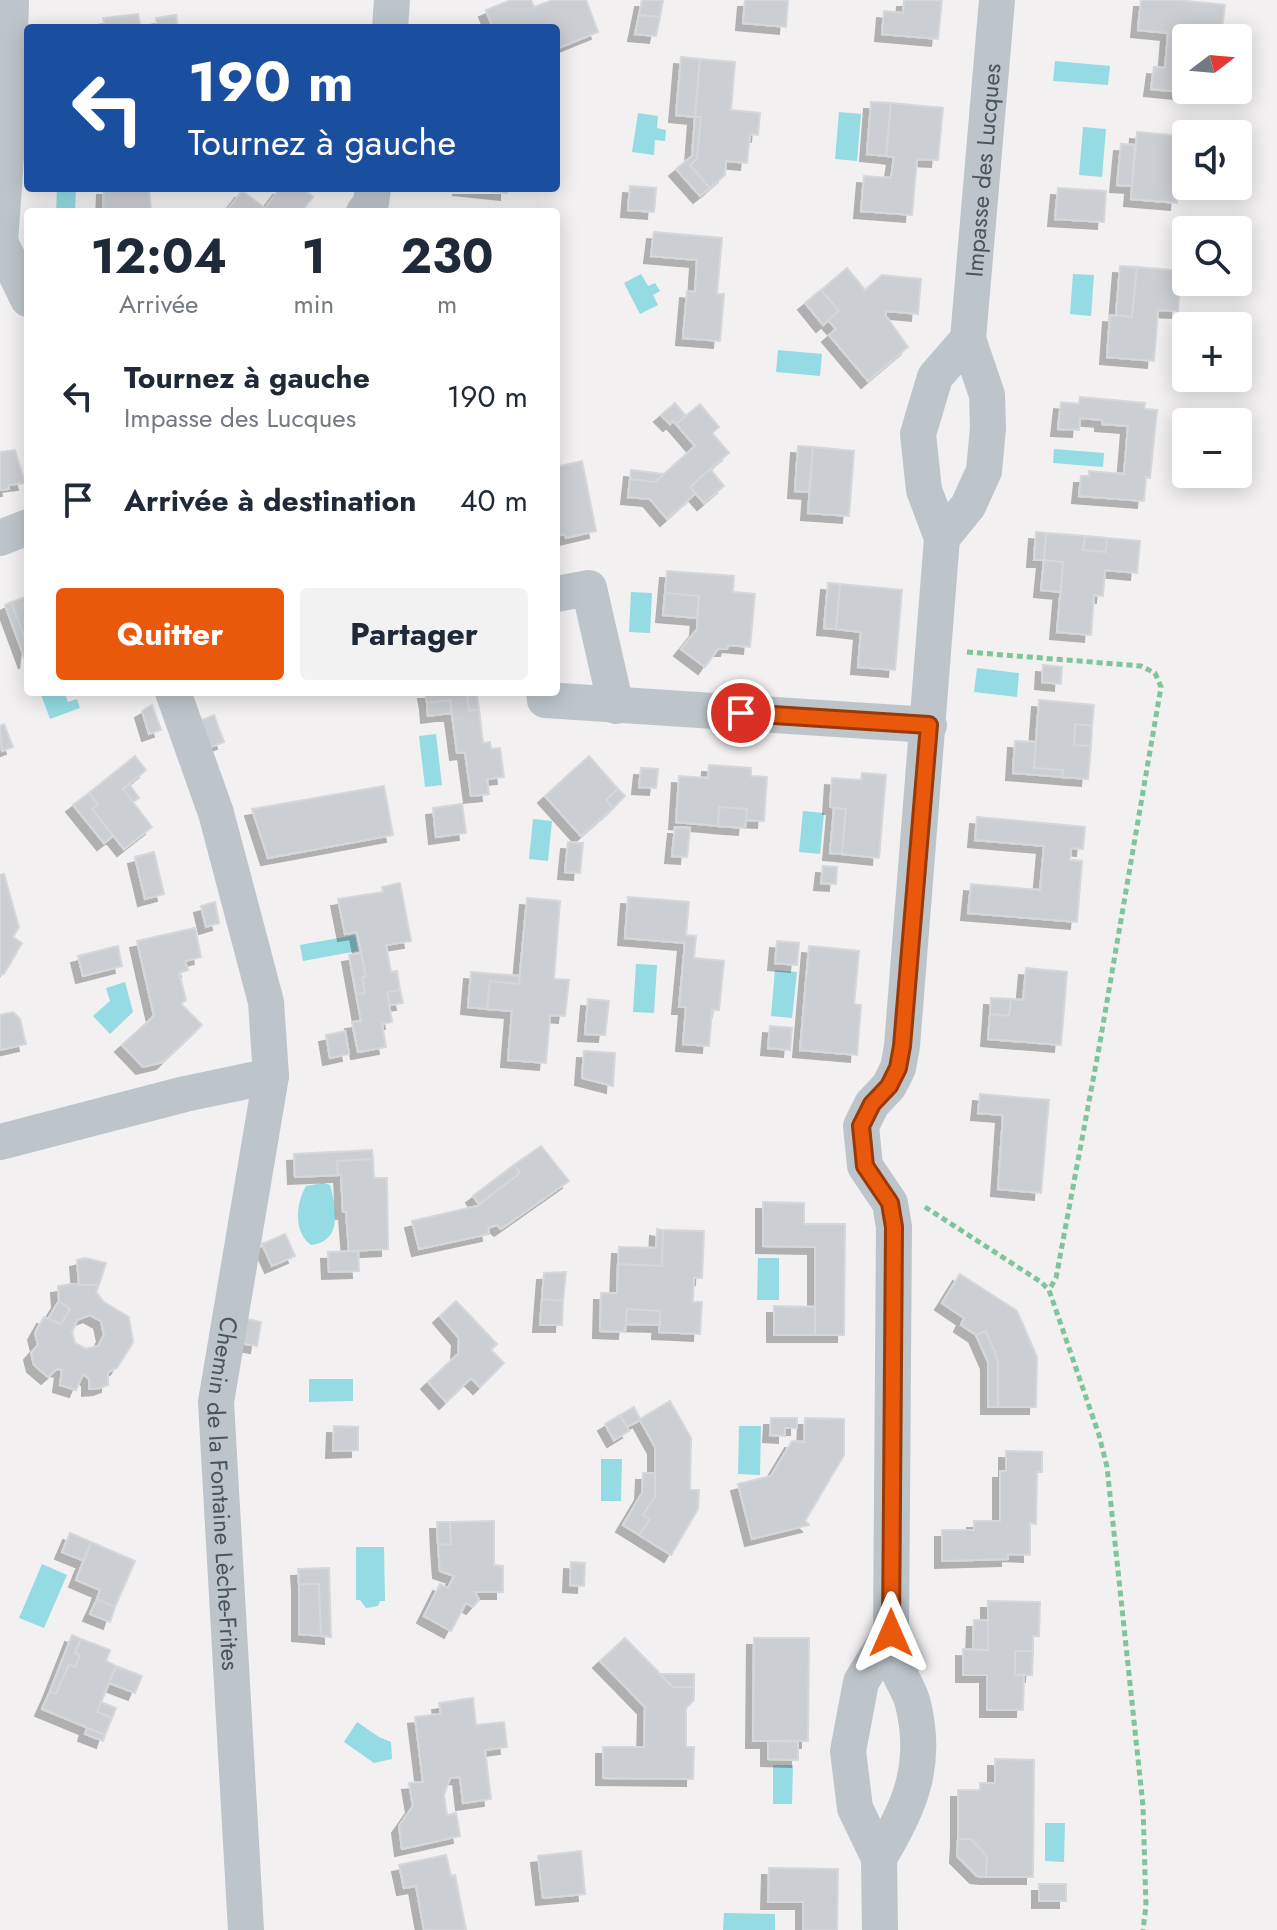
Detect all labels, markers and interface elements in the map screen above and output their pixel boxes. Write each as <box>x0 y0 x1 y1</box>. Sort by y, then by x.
north arrow <box>1172 24 1252 104</box>
map controls <box>1172 24 1252 488</box>
text: 190 m <box>188 41 354 122</box>
icon: left <box>56 56 160 160</box>
street label: Impasse des Lucques <box>956 62 1009 279</box>
text: Tournez à gauche <box>188 116 456 168</box>
button: sound <box>1172 120 1252 200</box>
button: search <box>1172 216 1252 296</box>
text: 12:04 <box>90 222 227 291</box>
text: 1 <box>302 222 326 291</box>
text: 230 <box>401 222 494 291</box>
text: Arrivée <box>119 285 199 323</box>
text: min <box>293 285 334 323</box>
text: m <box>437 285 457 323</box>
button: + <box>1172 312 1252 392</box>
text: Tournez à gauche <box>124 356 370 399</box>
icon: left <box>56 374 100 418</box>
text: 190 m <box>447 375 528 418</box>
text: Impasse des Lucques <box>124 399 356 437</box>
button: − <box>1172 408 1252 488</box>
icon: arrive <box>56 478 100 522</box>
text: Arrivée à destination <box>124 479 416 522</box>
text: 40 m <box>460 479 528 522</box>
button: Quitter <box>56 588 284 680</box>
button: Partager <box>300 588 528 680</box>
pin <box>707 679 775 747</box>
icon: arrive <box>719 691 763 735</box>
street label: Chemin de la Fontaine Lèche-Frites <box>199 1314 249 1671</box>
position arrow <box>849 1591 933 1675</box>

